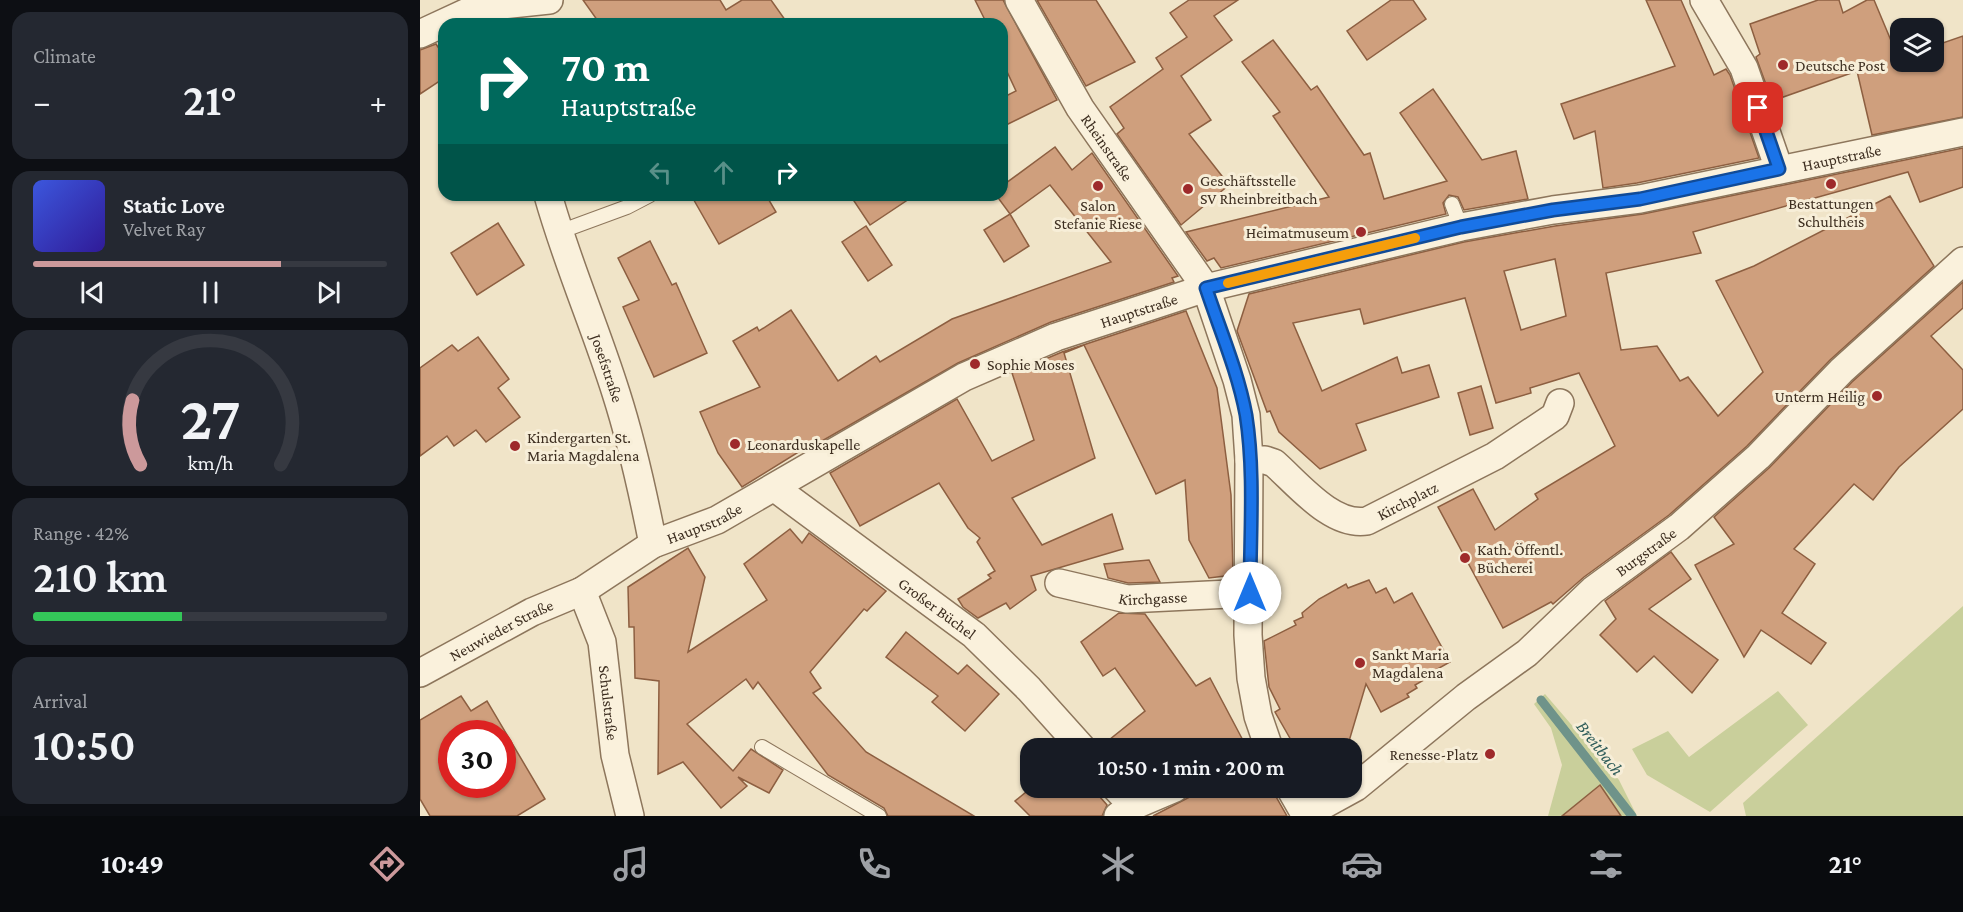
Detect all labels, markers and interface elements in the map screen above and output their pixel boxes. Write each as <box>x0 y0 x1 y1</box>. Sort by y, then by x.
map controls <box>1890 18 1944 72</box>
button: layers <box>1890 18 1944 72</box>
icon: right <box>462 42 540 120</box>
text: 70 m <box>561 43 650 90</box>
text: Climate <box>33 45 96 67</box>
place label: Deutsche Post <box>1795 57 1886 74</box>
marker: Deutsche Post <box>1776 58 1790 72</box>
text: 21° <box>183 75 237 125</box>
pin <box>1732 82 1783 133</box>
text: − <box>33 83 50 120</box>
text: + <box>370 83 387 120</box>
icon: arrive <box>1741 91 1774 124</box>
text: Hauptstraße <box>561 92 696 122</box>
street label: Rheinstraße <box>1078 111 1136 184</box>
street label: Hauptstraße <box>1801 141 1883 174</box>
icon: left <box>644 156 677 189</box>
icon: ahead <box>707 156 740 189</box>
icon: right <box>770 156 803 189</box>
place label: Geschäftsstelle SV Rheinbreitbach <box>1200 172 1318 207</box>
marker: Bestattungen Schultheis <box>1824 177 1838 191</box>
marker: Salon Stefanie Riese <box>1091 179 1105 193</box>
marker: Geschäftsstelle SV Rheinbreitbach <box>1181 182 1195 196</box>
text: Static Love <box>123 193 225 218</box>
place label: Bestattungen Schultheis <box>1788 195 1874 230</box>
place label: Salon Stefanie Riese <box>1054 197 1142 232</box>
text: Velvet Ray <box>123 218 205 240</box>
place label: Heimatmuseum <box>1246 224 1349 241</box>
marker: Heimatmuseum <box>1354 225 1368 239</box>
icon: previous <box>76 276 109 309</box>
icon: pause <box>194 276 227 309</box>
icon: next <box>312 276 345 309</box>
street label: Hauptstraße <box>1098 290 1180 331</box>
street label: Josefstraße <box>586 330 626 404</box>
place label: Sophie Moses <box>987 356 1074 374</box>
marker: Sophie Moses <box>968 357 982 371</box>
text: 27 <box>180 383 240 452</box>
place label: Unterm Heilig <box>1774 388 1865 406</box>
marker: Unterm Heilig <box>1870 389 1884 403</box>
place label: Kindergarten St. Maria Magdalena <box>527 429 640 465</box>
place label: Leonarduskapelle <box>747 436 860 454</box>
marker: Leonarduskapelle <box>728 437 742 451</box>
marker: Kindergarten St. Maria Magdalena <box>508 439 522 453</box>
text: km/h <box>187 451 234 475</box>
street label: Kirchplatz <box>1374 478 1441 523</box>
street label: Hauptstraße <box>664 500 745 547</box>
text: Range · 42% <box>33 522 129 544</box>
street label: Burgstraße <box>1612 524 1679 580</box>
place label: Kath. Öffentl. Bücherei <box>1477 541 1563 576</box>
marker: Kath. Öffentl. Bücherei <box>1458 551 1472 565</box>
text: 210 km <box>33 552 167 602</box>
position arrow <box>1218 561 1282 625</box>
street label: Großer Büchel <box>895 574 979 642</box>
street label: Kirchgasse <box>1117 588 1188 608</box>
street label: Neuwieder Straße <box>447 596 556 664</box>
place label: Sankt Maria Magdalena <box>1372 646 1450 682</box>
marker: Sankt Maria Magdalena <box>1353 656 1367 670</box>
street label: Schulstraße <box>596 664 621 741</box>
text: Arrival <box>33 690 87 712</box>
water label: Breitbach <box>1572 717 1628 780</box>
text: 10:50 <box>33 720 136 770</box>
speed limit sign: 30 <box>438 720 516 798</box>
place label: Renesse-Platz <box>1389 746 1478 763</box>
marker: Renesse-Platz <box>1483 747 1497 761</box>
text: 10:50 · 1 min · 200 m <box>1097 755 1285 780</box>
icon: directions <box>366 843 408 885</box>
icon: music <box>610 843 652 885</box>
icon: phone <box>853 843 895 885</box>
icon: climate <box>1097 843 1139 885</box>
icon: car <box>1341 843 1383 885</box>
icon: filters <box>1585 843 1627 885</box>
text: 10:49 <box>101 849 164 879</box>
text: 21° <box>1828 849 1862 879</box>

